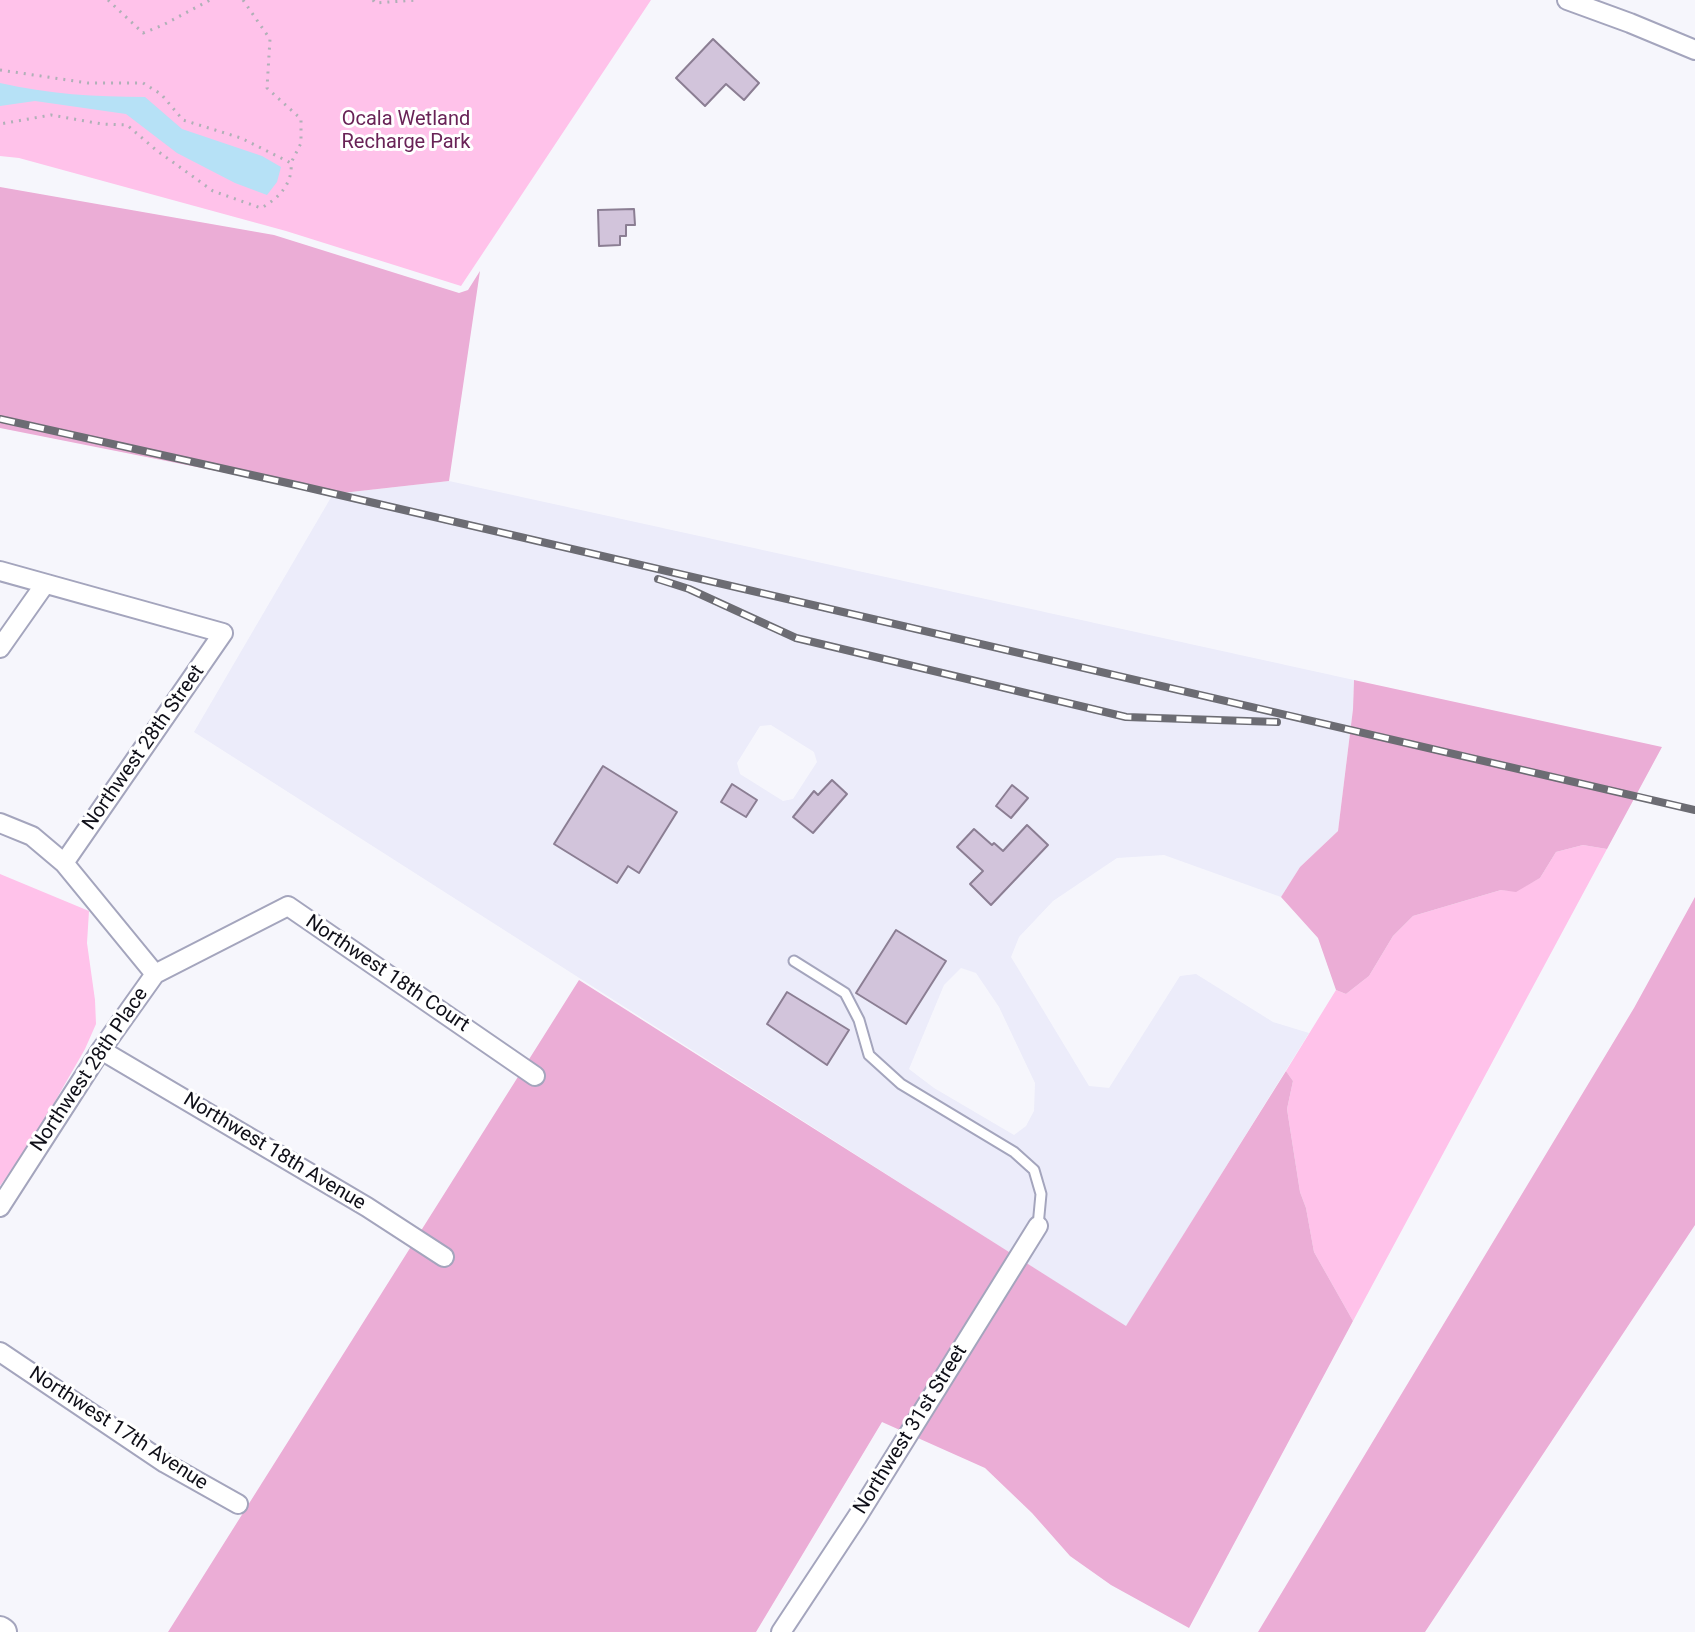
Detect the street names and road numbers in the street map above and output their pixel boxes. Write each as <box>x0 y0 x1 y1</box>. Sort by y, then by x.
street label: Northwest 28th Street <box>78 661 210 835</box>
street label: Northwest 18th Court <box>301 910 473 1038</box>
street label: Northwest 28th Place <box>26 984 154 1156</box>
street label: Northwest 18th Avenue <box>179 1088 369 1216</box>
street label: Northwest 31st Street <box>849 1341 973 1519</box>
street label: Northwest 17th Avenue <box>24 1362 212 1496</box>

